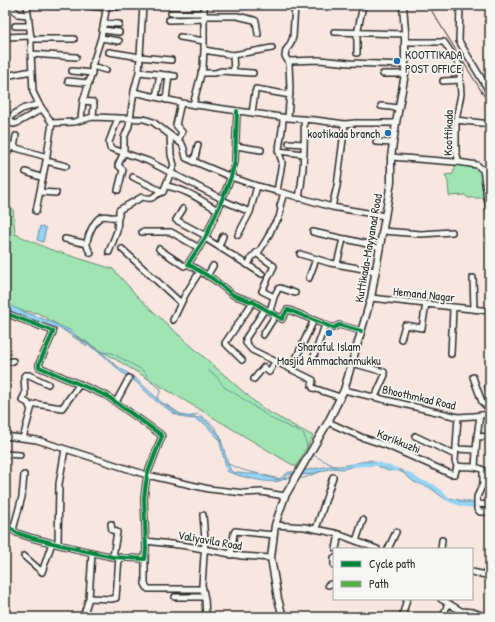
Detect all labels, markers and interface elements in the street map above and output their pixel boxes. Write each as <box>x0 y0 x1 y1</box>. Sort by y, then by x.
place label: KOOTTIKADA POST OFFICE <box>405 46 463 77</box>
marker: KOOTTIKADA POST OFFICE <box>392 56 402 66</box>
street label: Koottikada <box>439 110 457 156</box>
place label: kootikada branch <box>307 125 380 142</box>
marker: kootikada branch <box>383 128 393 138</box>
street label: Kuttikada-Mayyanad Road <box>350 192 386 304</box>
street label: Hemand Nagar <box>392 282 456 306</box>
marker: Sharaful Islam Masjid Ammachanmukku <box>324 328 334 338</box>
place label: Sharaful Islam Masjid Ammachanmukku <box>277 338 381 369</box>
street label: Bhoothmkad Road <box>381 380 458 414</box>
street label: Karikkuzhi <box>375 425 423 457</box>
street label: Valiyavila Road <box>177 526 244 554</box>
legend <box>333 548 473 600</box>
text: Cycle path <box>369 555 415 572</box>
text: Path <box>369 575 389 592</box>

